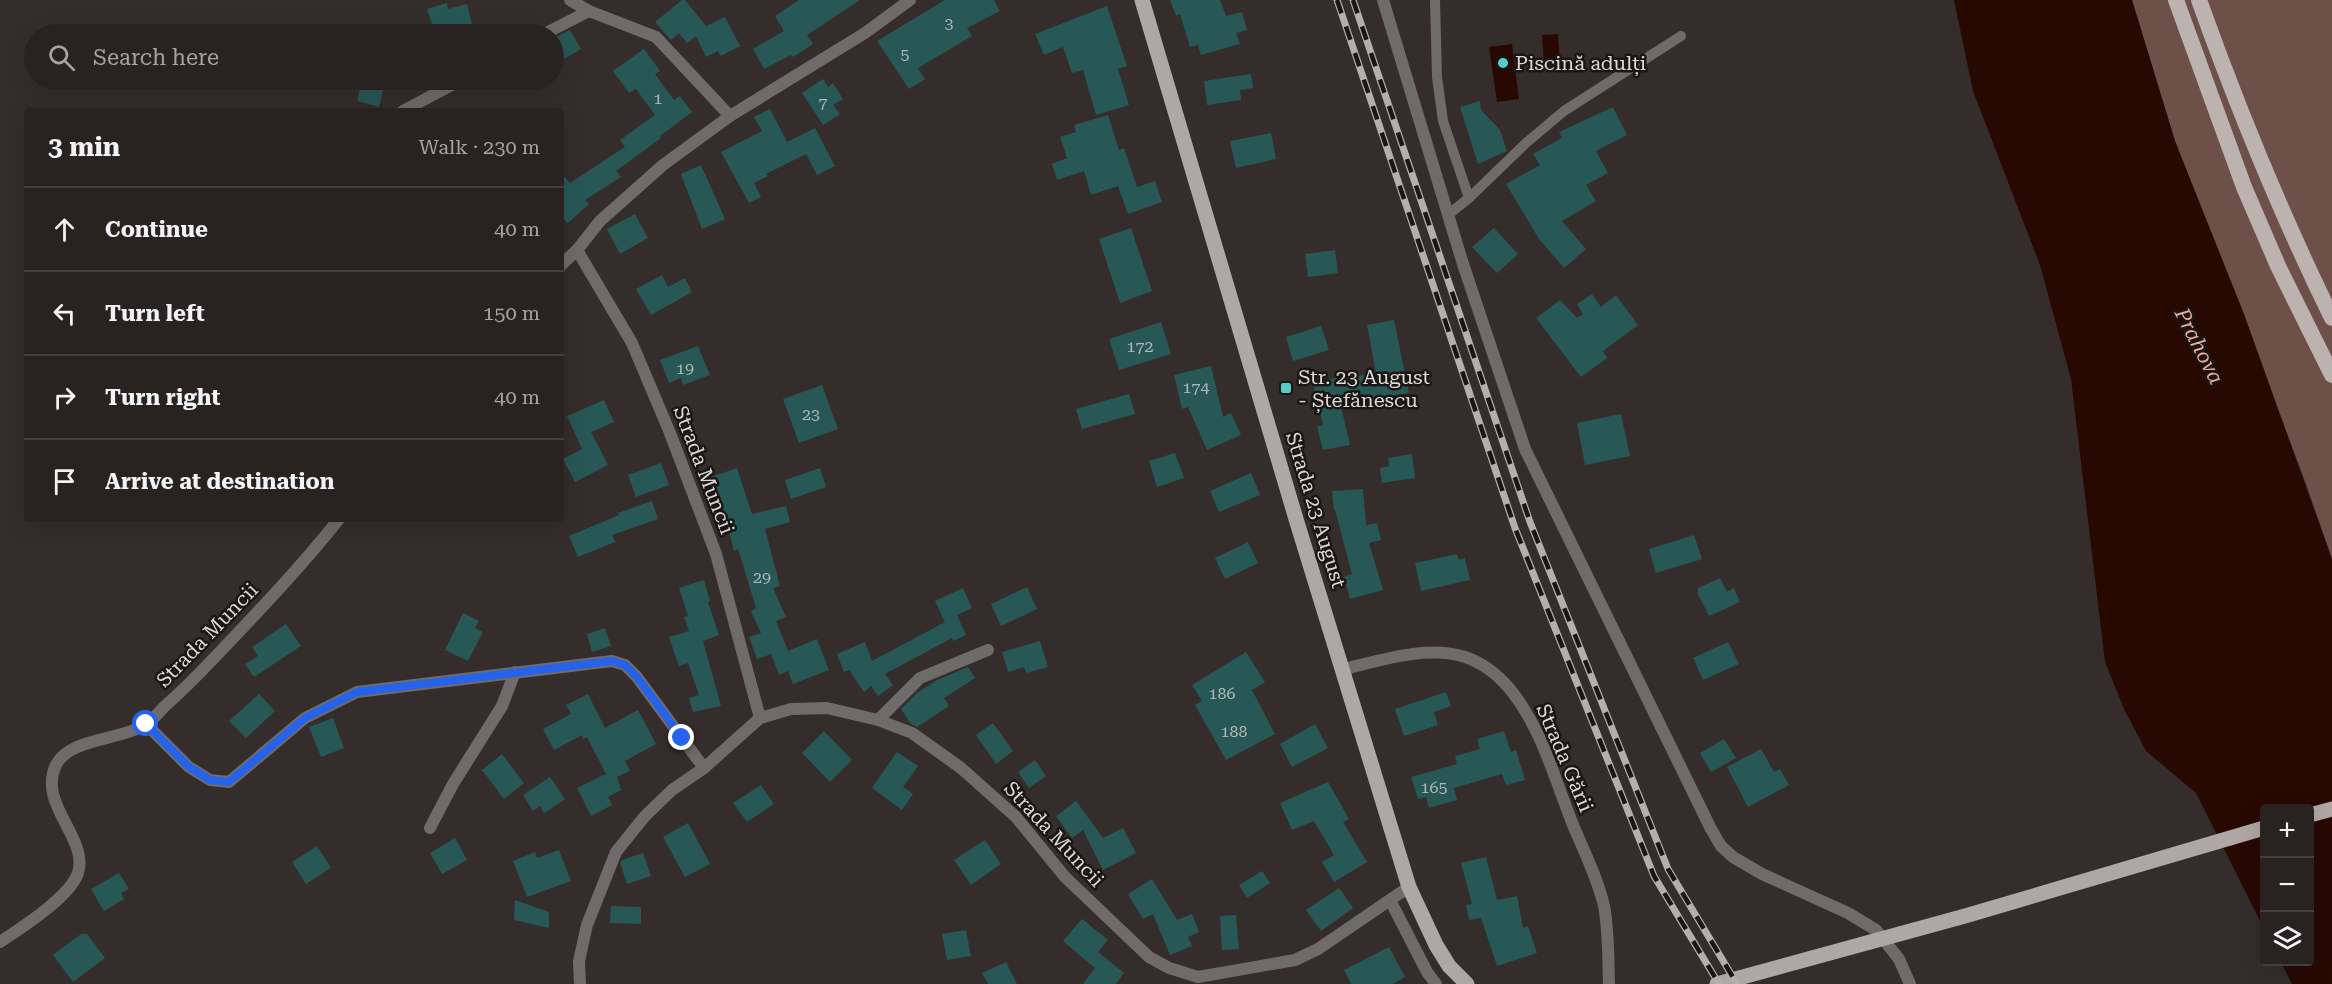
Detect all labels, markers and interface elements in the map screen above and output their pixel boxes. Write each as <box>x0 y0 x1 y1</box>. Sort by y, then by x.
house number: 3 <box>945 14 954 33</box>
search box <box>24 24 564 90</box>
icon: search <box>45 41 78 74</box>
text: Search here <box>93 45 219 70</box>
house number: 5 <box>901 45 910 64</box>
place label: Piscină adulți <box>1515 51 1646 77</box>
marker: Piscină adulți <box>1496 56 1510 70</box>
house number: 1 <box>654 89 663 108</box>
house number: 7 <box>819 93 828 112</box>
text: 3 min <box>48 132 120 162</box>
text: Walk · 230 m <box>419 135 540 159</box>
icon: ahead <box>48 213 81 246</box>
text: Continue <box>105 217 208 242</box>
text: 40 m <box>494 217 540 241</box>
icon: left <box>48 297 81 330</box>
text: Turn left <box>105 301 205 326</box>
text: 150 m <box>483 301 540 325</box>
water label: Prahova <box>2169 303 2228 388</box>
house number: 172 <box>1127 337 1153 356</box>
house number: 19 <box>676 359 694 378</box>
place label: Str. 23 August - Ștefănescu <box>1298 365 1430 414</box>
house number: 174 <box>1183 378 1209 397</box>
icon: right <box>48 381 81 414</box>
marker: Str. 23 August - Ștefănescu <box>1279 381 1293 395</box>
text: Turn right <box>105 385 220 410</box>
text: 40 m <box>494 385 540 409</box>
street label: Strada Muncii <box>669 402 739 538</box>
house number: 23 <box>802 405 820 424</box>
street label: Strada 23 August <box>1281 429 1351 591</box>
icon: arrive <box>48 465 81 498</box>
text: Arrive at destination <box>105 469 334 494</box>
house number: 29 <box>753 568 771 587</box>
street label: Strada Muncii <box>151 578 263 692</box>
house number: 186 <box>1209 684 1235 703</box>
street label: Strada Gării <box>1532 700 1598 816</box>
route start <box>132 710 158 736</box>
house number: 188 <box>1221 722 1247 741</box>
route end <box>668 724 694 750</box>
street label: Strada Muncii <box>999 776 1109 892</box>
house number: 165 <box>1421 778 1447 797</box>
map controls <box>2260 804 2314 966</box>
button: + <box>2260 804 2314 858</box>
button: − <box>2260 858 2314 912</box>
button: layers <box>2260 912 2314 966</box>

